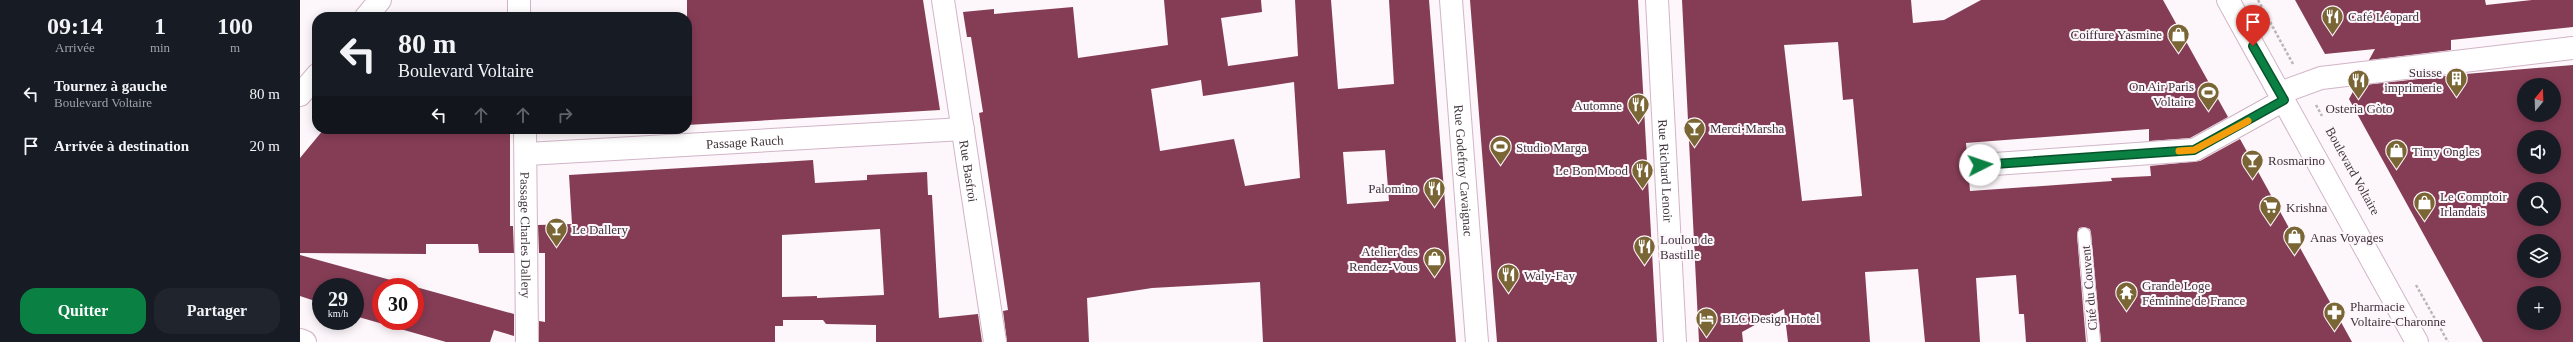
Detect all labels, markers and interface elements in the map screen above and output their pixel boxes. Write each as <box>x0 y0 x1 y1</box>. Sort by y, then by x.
restaurant icon: Café Léopard <box>2320 3 2346 36</box>
pin <box>2236 5 2270 46</box>
place label: Café Léopard <box>2348 9 2420 24</box>
icon: arrive <box>2242 11 2264 33</box>
text: 09:14 <box>47 13 103 39</box>
text: 1 <box>154 13 166 39</box>
text: 100 <box>217 13 253 39</box>
shop icon: Coiffure Yasmine <box>2165 21 2191 54</box>
place label: Coiffure Yasmine <box>2071 27 2162 42</box>
icon: left <box>332 28 384 80</box>
text: 80 m <box>398 28 456 59</box>
text: Arrivée <box>55 40 95 55</box>
text: min <box>150 40 170 55</box>
text: m <box>230 40 240 55</box>
text: Boulevard Voltaire <box>398 61 534 81</box>
place label: Suisse imprimerie <box>2384 65 2442 95</box>
building icon: Suisse imprimerie <box>2444 66 2470 99</box>
restaurant icon: Osteria Gòto <box>2346 67 2372 100</box>
text: Tournez à gauche <box>54 78 167 94</box>
north arrow <box>2517 78 2561 122</box>
map controls <box>2517 78 2561 330</box>
place label: On Air Paris Voltaire <box>2129 79 2194 109</box>
sports icon: On Air Paris Voltaire <box>2196 80 2222 113</box>
icon: left <box>20 83 42 105</box>
text: 80 m <box>250 86 280 102</box>
restaurant icon: Automne <box>1625 92 1651 125</box>
text: Boulevard Voltaire <box>54 95 152 110</box>
place label: Automne <box>1574 98 1622 113</box>
place label: Osteria Gòto <box>2326 101 2392 116</box>
icon: left <box>428 104 450 126</box>
icon: ahead <box>470 104 492 126</box>
icon: ahead <box>512 104 534 126</box>
icon: right <box>554 104 576 126</box>
street label: Rue Godefroy Cavaignac <box>1451 104 1476 237</box>
bar icon: Merci·Marsha <box>1682 115 1708 148</box>
street label: Rue Richard Lenoir <box>1656 119 1676 223</box>
place label: Merci·Marsha <box>1710 121 1785 136</box>
street label: Boulevard Voltaire <box>2323 124 2383 218</box>
button: sound <box>2517 130 2561 174</box>
street label: Passage Rauch <box>705 132 784 151</box>
sports icon: Studio Marga <box>1487 134 1513 167</box>
icon: arrive <box>20 135 42 157</box>
text: Arrivée à destination <box>54 138 189 154</box>
text: 20 m <box>250 138 280 154</box>
shop icon: Timy Ongles <box>2383 138 2409 171</box>
street label: Rue Basfroi <box>957 139 981 203</box>
place label: Studio Marga <box>1516 140 1587 155</box>
position arrow <box>1959 144 2001 186</box>
place label: Timy Ongles <box>2412 144 2480 159</box>
bar icon: Rosmarino <box>2240 147 2266 180</box>
place label: Rosmarino <box>2268 153 2325 168</box>
restaurant icon: Le Bon Mood <box>1630 157 1656 190</box>
place label: Le Bon Mood <box>1555 163 1628 178</box>
street label: Passage Charles Dallery <box>518 172 534 299</box>
restaurant icon: Palomino <box>1421 175 1447 208</box>
place label: Palomino <box>1368 181 1418 196</box>
button: search <box>2517 182 2561 226</box>
place label: Le Comptoir Irlandais <box>2440 189 2507 219</box>
shop icon: Le Comptoir Irlandais <box>2412 190 2438 223</box>
supermarket icon: Krishna <box>2257 194 2283 227</box>
place label: Krishna <box>2286 200 2327 215</box>
bar icon: Le Dallery <box>544 216 570 249</box>
place label: Le Dallery <box>572 222 628 237</box>
shop icon: Anas Voyages <box>2281 224 2307 257</box>
place label: Anas Voyages <box>2310 230 2384 245</box>
place label: Loulou de Bastille <box>1660 232 1713 262</box>
restaurant icon: Loulou de Bastille <box>1631 233 1657 266</box>
button: layers <box>2517 234 2561 278</box>
place label: Atelier des Rendez-Vous <box>1349 244 1418 274</box>
shop icon: Atelier des Rendez-Vous <box>1421 245 1447 278</box>
street label: Cité du Couvent <box>2078 245 2100 331</box>
restaurant icon: Waly-Fay <box>1496 262 1522 295</box>
place label: Waly-Fay <box>1524 268 1575 283</box>
speed limit sign: 30 <box>372 278 424 330</box>
place label: Grande Loge Féminine de France <box>2142 278 2245 308</box>
temple icon: Grande Loge Féminine de France <box>2113 279 2139 312</box>
button: + <box>2517 286 2561 330</box>
button: Quitter <box>20 288 146 334</box>
button: Partager <box>154 288 280 334</box>
text: 29 <box>328 288 348 310</box>
place label: Pharmacie Voltaire-Charonne <box>2350 299 2446 329</box>
pharmacy icon: Pharmacie Voltaire-Charonne <box>2321 300 2347 333</box>
hotel icon: BLC Design Hotel <box>1693 305 1719 338</box>
text: km/h <box>328 308 348 319</box>
place label: BLC Design Hotel <box>1722 311 1820 326</box>

